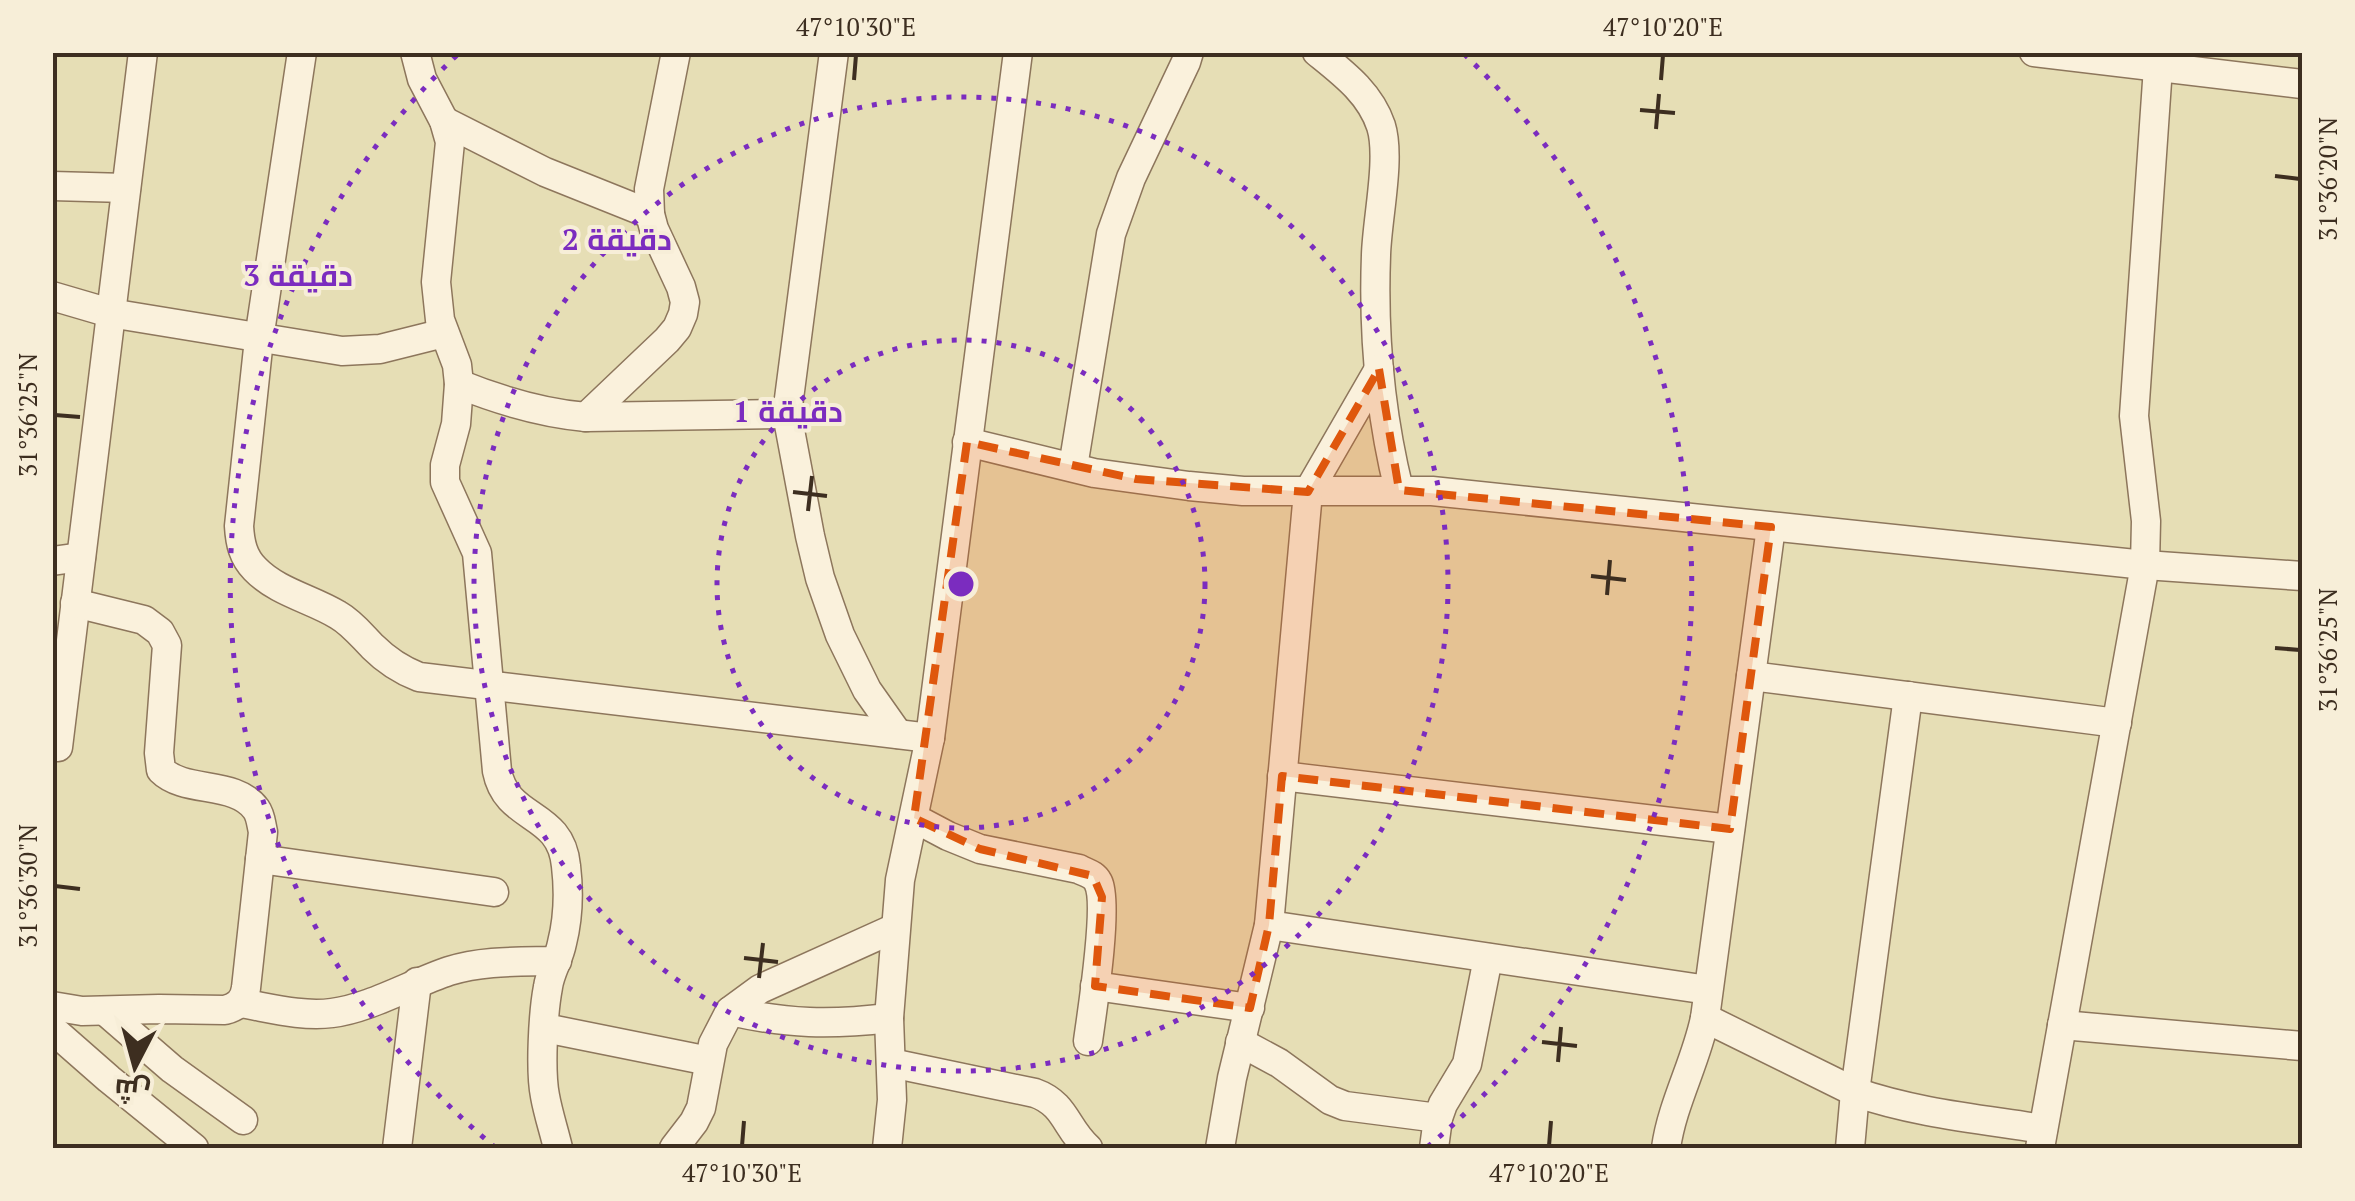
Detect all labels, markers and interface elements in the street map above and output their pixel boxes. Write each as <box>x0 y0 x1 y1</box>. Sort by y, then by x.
text: 47°10'30"E <box>796 10 916 43</box>
text: 47°10'20"E <box>1603 10 1723 43</box>
text: 31°36'20"N <box>2311 117 2344 241</box>
text: 2 دقيقة <box>562 219 672 259</box>
text: 3 دقيقة <box>243 255 353 295</box>
text: 31°36'25"N <box>11 353 44 477</box>
text: 1 دقيقة <box>733 391 843 431</box>
centre of rings <box>943 566 979 602</box>
text: 31°36'25"N <box>2311 588 2344 712</box>
text: 31°36'30"N <box>11 824 44 948</box>
north arrow <box>85 1016 185 1116</box>
text: ش <box>113 1071 152 1112</box>
text: 47°10'30"E <box>682 1156 802 1189</box>
text: 47°10'20"E <box>1489 1156 1609 1189</box>

